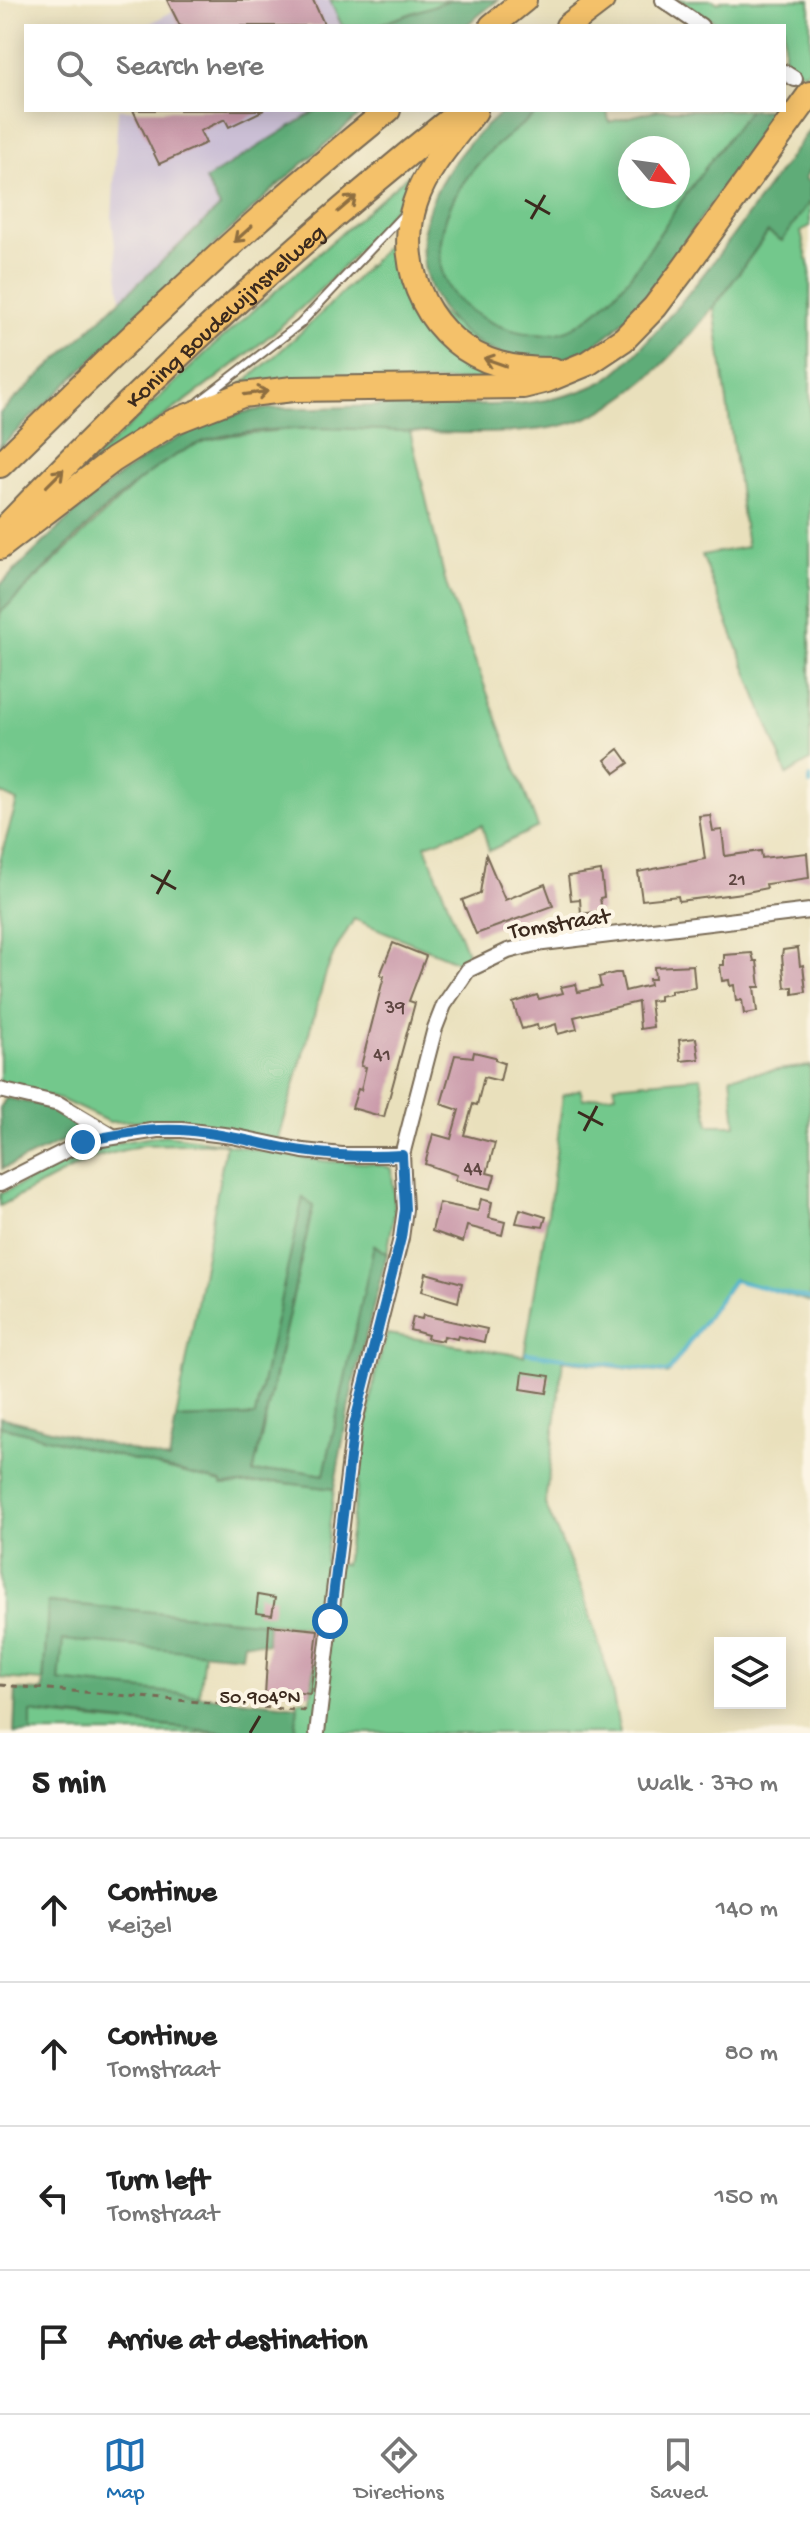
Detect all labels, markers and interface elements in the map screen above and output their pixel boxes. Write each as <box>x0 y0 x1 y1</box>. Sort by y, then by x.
search box <box>24 24 786 112</box>
icon: search <box>52 46 96 90</box>
text: Search here <box>116 51 264 86</box>
north arrow <box>618 136 690 208</box>
one-way arrow <box>336 195 357 213</box>
street label: Koning Boudewijnsnelweg <box>121 219 332 416</box>
one-way arrow <box>234 224 254 242</box>
one-way arrow <box>482 353 507 368</box>
one-way arrow <box>243 385 268 400</box>
one-way arrow <box>45 468 65 487</box>
house number: 21 <box>728 870 746 893</box>
street label: Tomstraat <box>505 903 615 948</box>
house number: 39 <box>384 998 405 1021</box>
house number: 41 <box>373 1045 391 1068</box>
route end <box>65 1124 101 1160</box>
house number: 44 <box>464 1159 483 1182</box>
route start <box>312 1603 348 1639</box>
map controls <box>714 1637 786 1709</box>
button: layers <box>714 1637 786 1709</box>
text: 50.904°N <box>219 1688 301 1711</box>
text: 5 min <box>32 1765 106 1805</box>
text: Walk · 370 m <box>637 1770 778 1801</box>
text: Continue <box>108 1877 217 1912</box>
icon: ahead <box>32 1888 76 1932</box>
text: 140 m <box>716 1895 778 1926</box>
text: Keizel <box>108 1912 172 1943</box>
text: Continue <box>108 2021 217 2056</box>
icon: ahead <box>32 2032 76 2076</box>
text: 80 m <box>724 2039 778 2070</box>
text: Tomstraat <box>108 2056 219 2087</box>
text: Turn left <box>108 2165 209 2200</box>
icon: left <box>32 2176 76 2220</box>
text: 150 m <box>714 2183 778 2214</box>
text: Tomstraat <box>108 2200 219 2231</box>
icon: arrive <box>32 2320 76 2364</box>
text: Arrive at destination <box>108 2325 368 2360</box>
tab: Map <box>103 2433 147 2507</box>
tab: Directions <box>354 2433 444 2507</box>
tab: Saved <box>650 2433 707 2507</box>

